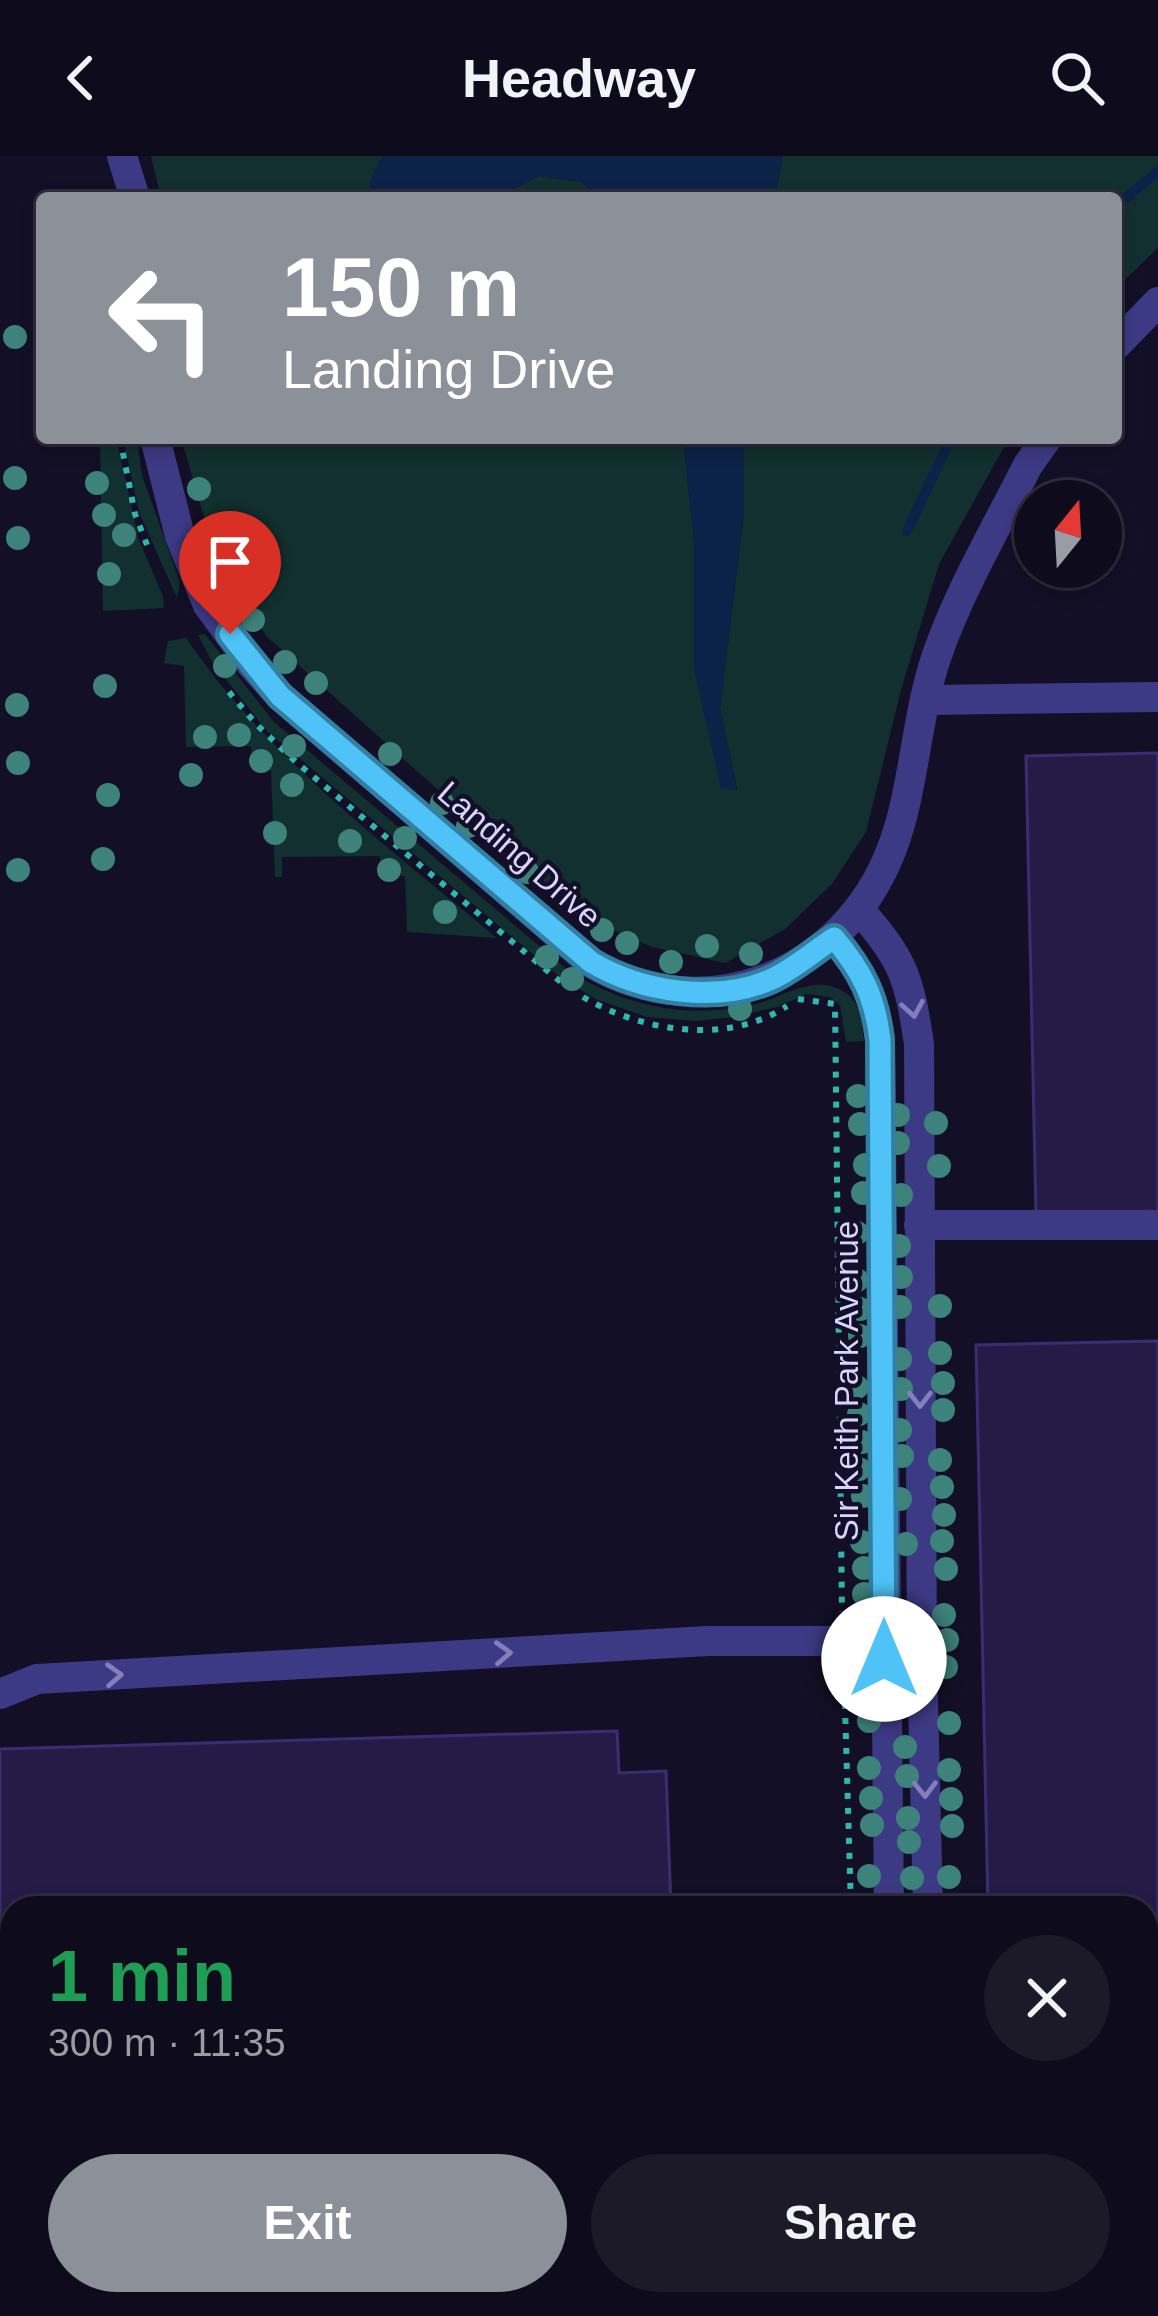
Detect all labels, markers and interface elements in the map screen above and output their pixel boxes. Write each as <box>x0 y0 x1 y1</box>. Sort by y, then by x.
icon: back <box>48 45 114 111</box>
icon: search <box>1044 45 1110 111</box>
text: Headway <box>462 48 696 108</box>
icon: left <box>84 240 240 396</box>
text: 150 m <box>282 240 520 334</box>
text: Landing Drive <box>282 339 615 399</box>
north arrow <box>1014 480 1122 588</box>
map controls <box>1014 480 1122 588</box>
pin <box>179 511 281 634</box>
icon: arrive <box>197 529 263 595</box>
street label: Landing Drive <box>431 774 609 935</box>
one-way arrow <box>899 999 925 1019</box>
street label: Sir Keith Park Avenue <box>828 1221 865 1541</box>
one-way arrow <box>907 1391 933 1409</box>
position arrow <box>821 1596 947 1722</box>
one-way arrow <box>494 1640 513 1666</box>
one-way arrow <box>105 1662 124 1688</box>
one-way arrow <box>911 1780 937 1799</box>
button: close <box>984 1935 1110 2061</box>
text: 1 min <box>48 1936 236 2016</box>
text: 300 m · 11:35 <box>48 2021 286 2064</box>
button: Exit <box>48 2154 567 2292</box>
button: Share <box>591 2154 1110 2292</box>

